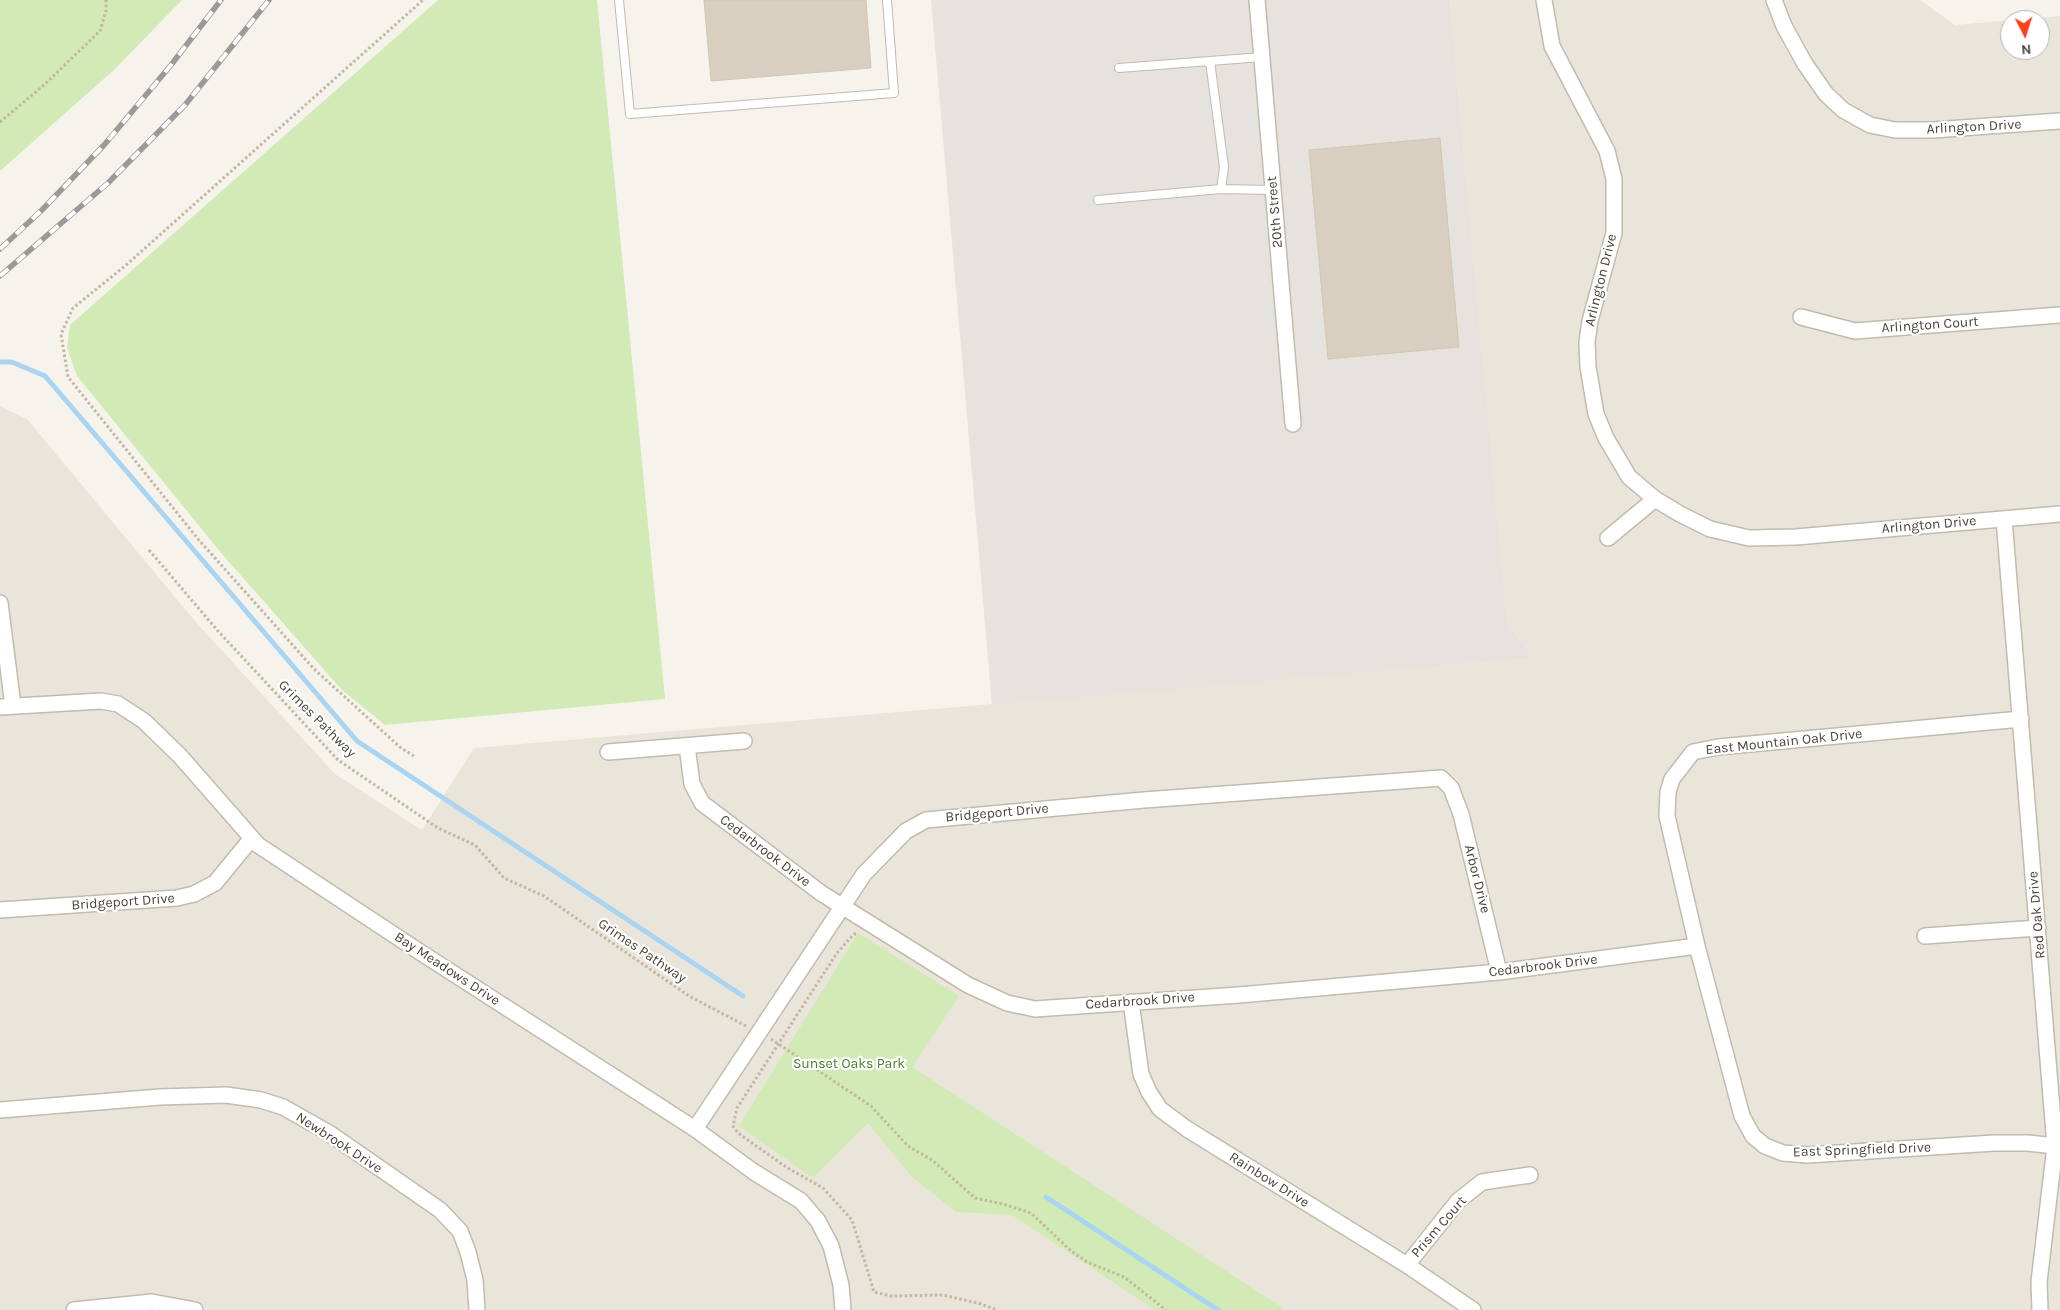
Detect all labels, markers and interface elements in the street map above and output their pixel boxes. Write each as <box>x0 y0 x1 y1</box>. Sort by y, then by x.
north arrow <box>2000 10 2050 60</box>
text: N <box>2021 41 2032 58</box>
street label: Arlington Drive <box>1926 116 2022 138</box>
street label: 20th Street <box>1263 175 1287 249</box>
street label: Arlington Drive <box>1581 232 1621 328</box>
street label: Arlington Court <box>1881 313 1979 337</box>
street label: Arlington Drive <box>1881 512 1977 538</box>
street label: Grimes Pathway <box>275 677 359 761</box>
street label: East Mountain Oak Drive <box>1705 725 1863 759</box>
street label: Bridgeport Drive <box>945 800 1049 826</box>
street label: Cedarbrook Drive <box>716 811 814 891</box>
street label: Arbor Drive <box>1460 843 1494 915</box>
street label: Red Oak Drive <box>2025 870 2049 960</box>
street label: Bridgeport Drive <box>71 890 175 914</box>
street label: Grimes Pathway <box>595 915 689 987</box>
street label: Bay Meadows Drive <box>391 929 503 1009</box>
street label: Cedarbrook Drive <box>1488 951 1598 981</box>
street label: Cedarbrook Drive <box>1085 989 1195 1013</box>
park label: Sunset Oaks Park <box>793 1056 905 1072</box>
street label: Newbrook Drive <box>293 1109 385 1177</box>
street label: East Springfield Drive <box>1793 1139 1931 1161</box>
street label: Rainbow Drive <box>1226 1149 1312 1211</box>
street label: Prism Court <box>1408 1193 1470 1261</box>

